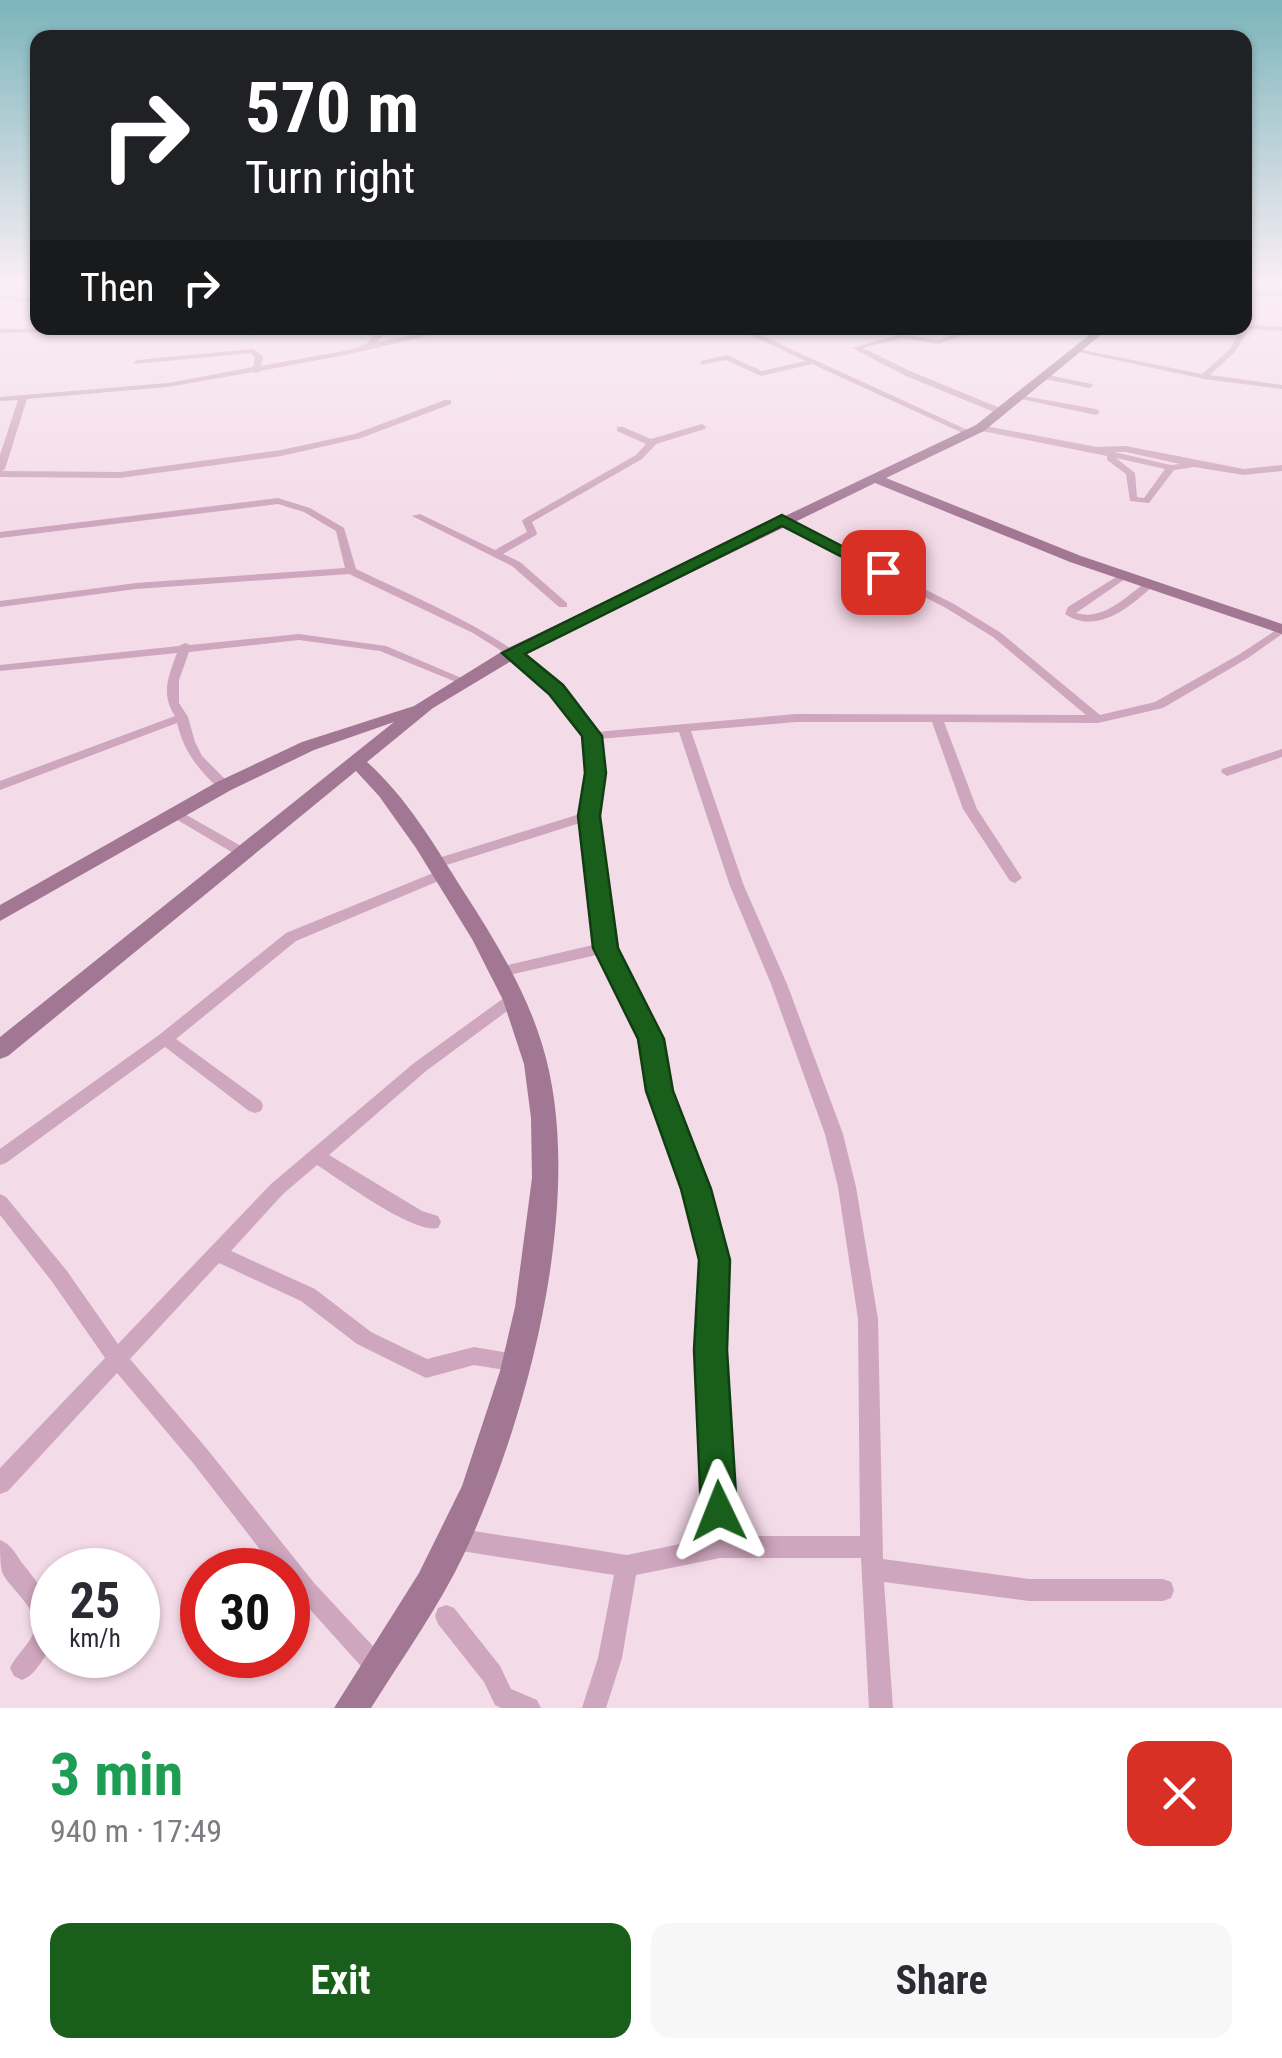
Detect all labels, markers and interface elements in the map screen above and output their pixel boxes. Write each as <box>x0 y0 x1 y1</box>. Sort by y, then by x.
text: 570 m <box>245 67 419 149</box>
icon: right <box>80 70 210 200</box>
text: Turn right <box>245 151 415 204</box>
icon: right <box>174 260 229 315</box>
text: Then <box>80 266 154 310</box>
pin <box>841 530 926 615</box>
icon: arrive <box>856 545 911 600</box>
position arrow <box>667 1459 771 1563</box>
speed limit sign: 30 <box>180 1548 310 1678</box>
text: 25 <box>70 1572 120 1630</box>
text: km/h <box>69 1624 121 1653</box>
text: 3 min <box>50 1739 183 1810</box>
button: close <box>1127 1741 1232 1846</box>
text: 940 m · 17:49 <box>50 1812 222 1850</box>
button: Exit <box>50 1923 631 2038</box>
button: Share <box>651 1923 1232 2038</box>

